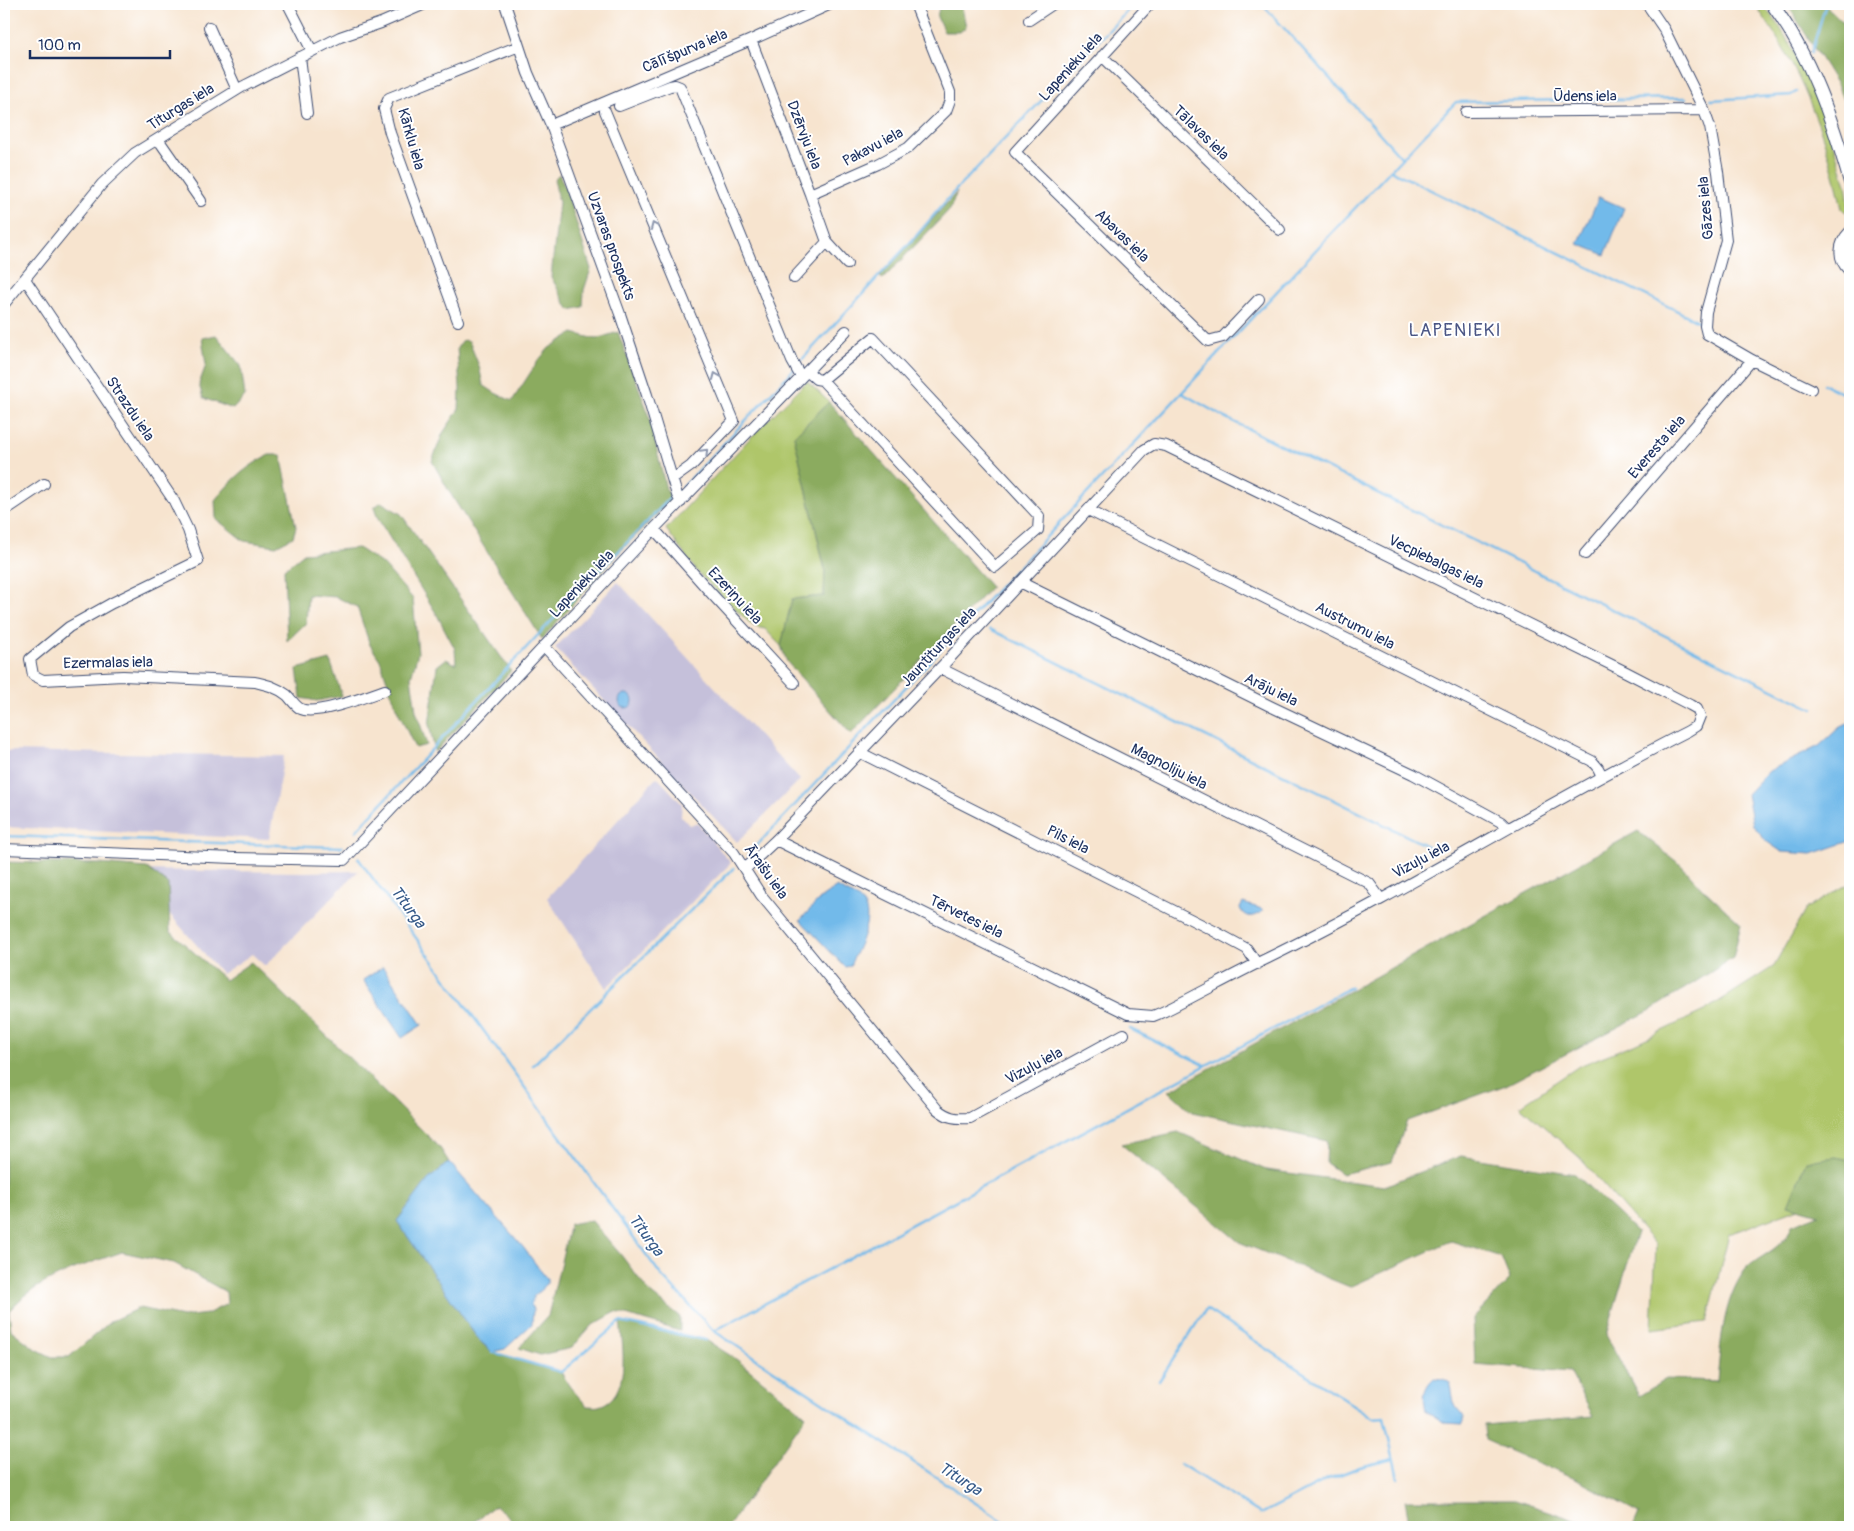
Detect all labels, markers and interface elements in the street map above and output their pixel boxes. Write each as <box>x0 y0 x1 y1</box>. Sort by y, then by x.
street label: Cālīšpurva iela <box>640 25 730 77</box>
scale bar <box>30 28 170 60</box>
street label: Lapenieku iela <box>1035 29 1107 105</box>
text: 100 m <box>38 36 81 55</box>
street label: Titurgas iela <box>144 79 218 135</box>
street label: Ūdens iela <box>1553 87 1617 106</box>
street label: Dzērvju iela <box>782 98 826 172</box>
street label: Tālavas iela <box>1169 102 1233 164</box>
street label: Kārklu iela <box>393 106 429 172</box>
street label: Pakavu iela <box>839 123 907 171</box>
street label: Gāzes iela <box>1694 176 1718 240</box>
street label: Uzvaras prospekts <box>583 189 640 303</box>
street label: Abavas iela <box>1091 205 1153 267</box>
one-way arrow <box>649 222 660 231</box>
district label: LAPENIEKI <box>1408 319 1502 342</box>
one-way arrow <box>711 372 722 381</box>
street label: Strazdu iela <box>102 373 158 445</box>
street label: Everesta iela <box>1624 411 1690 483</box>
one-way arrow <box>699 449 708 458</box>
street label: Vecpiebalgas iela <box>1385 531 1487 593</box>
street label: Lapenieku iela <box>546 546 618 622</box>
street label: Ezeriņu iela <box>704 563 766 629</box>
street label: Austrumu iela <box>1312 598 1398 654</box>
street label: Jauntiturgas iela <box>897 603 981 691</box>
street label: Ezermalas iela <box>63 653 153 673</box>
street label: Arāju iela <box>1241 669 1301 711</box>
street label: Magnoliju iela <box>1128 740 1210 794</box>
street label: Pils iela <box>1044 821 1092 859</box>
street label: Vizuļu iela <box>1389 837 1453 883</box>
street label: Āraišu iela <box>740 841 792 903</box>
water label: Titurga <box>386 882 431 933</box>
street label: Tērvetes iela <box>926 891 1006 943</box>
street label: Vizuļu iela <box>1002 1043 1066 1089</box>
water label: Titurga <box>624 1210 669 1261</box>
water label: Titurga <box>935 1458 987 1501</box>

